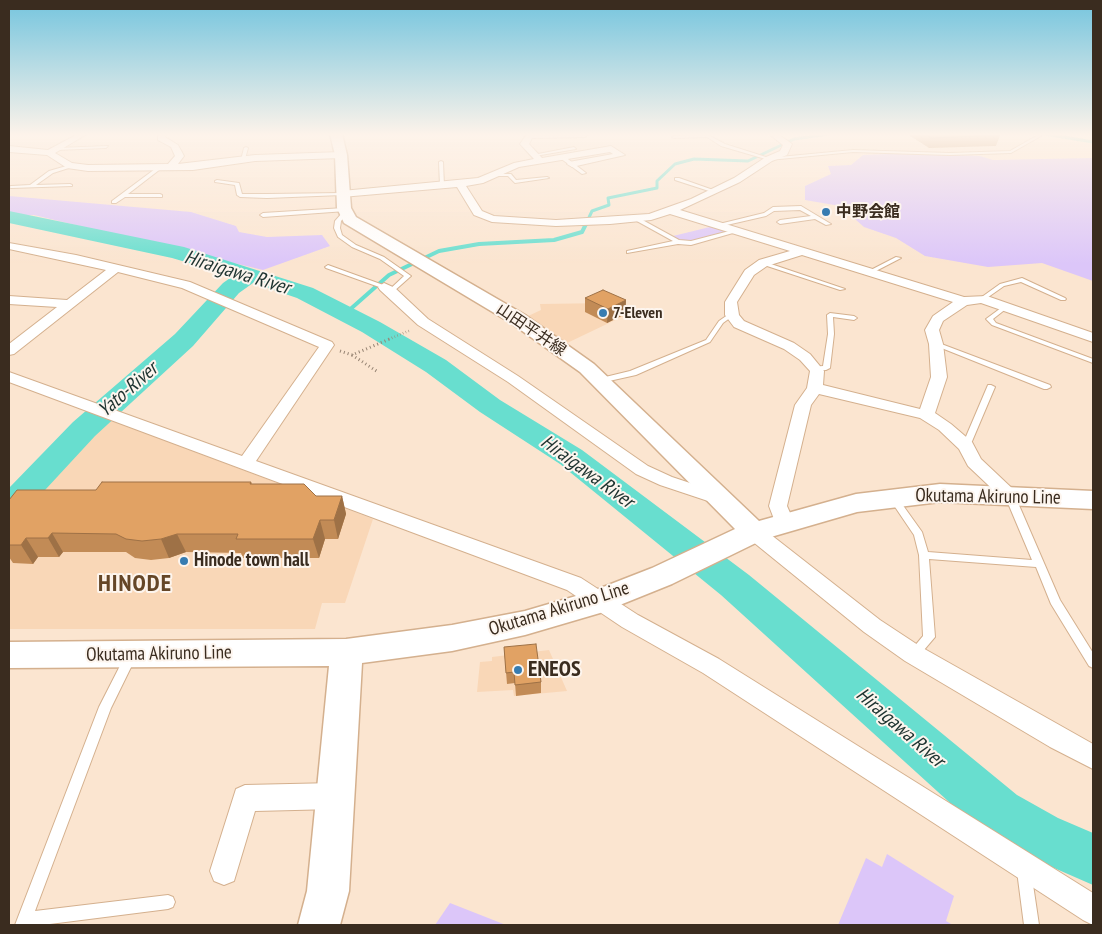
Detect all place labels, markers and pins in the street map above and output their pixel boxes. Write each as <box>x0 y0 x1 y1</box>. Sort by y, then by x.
place label: 中野会館 <box>836 202 900 222</box>
marker: 中野会館 <box>820 206 832 218</box>
place label: 7-Eleven <box>613 303 662 323</box>
marker: 7-Eleven <box>597 307 609 319</box>
place label: Hinode town hall <box>194 550 309 572</box>
marker: Hinode town hall <box>178 555 190 567</box>
place label: ENEOS <box>528 657 581 683</box>
marker: ENEOS <box>512 664 524 676</box>

